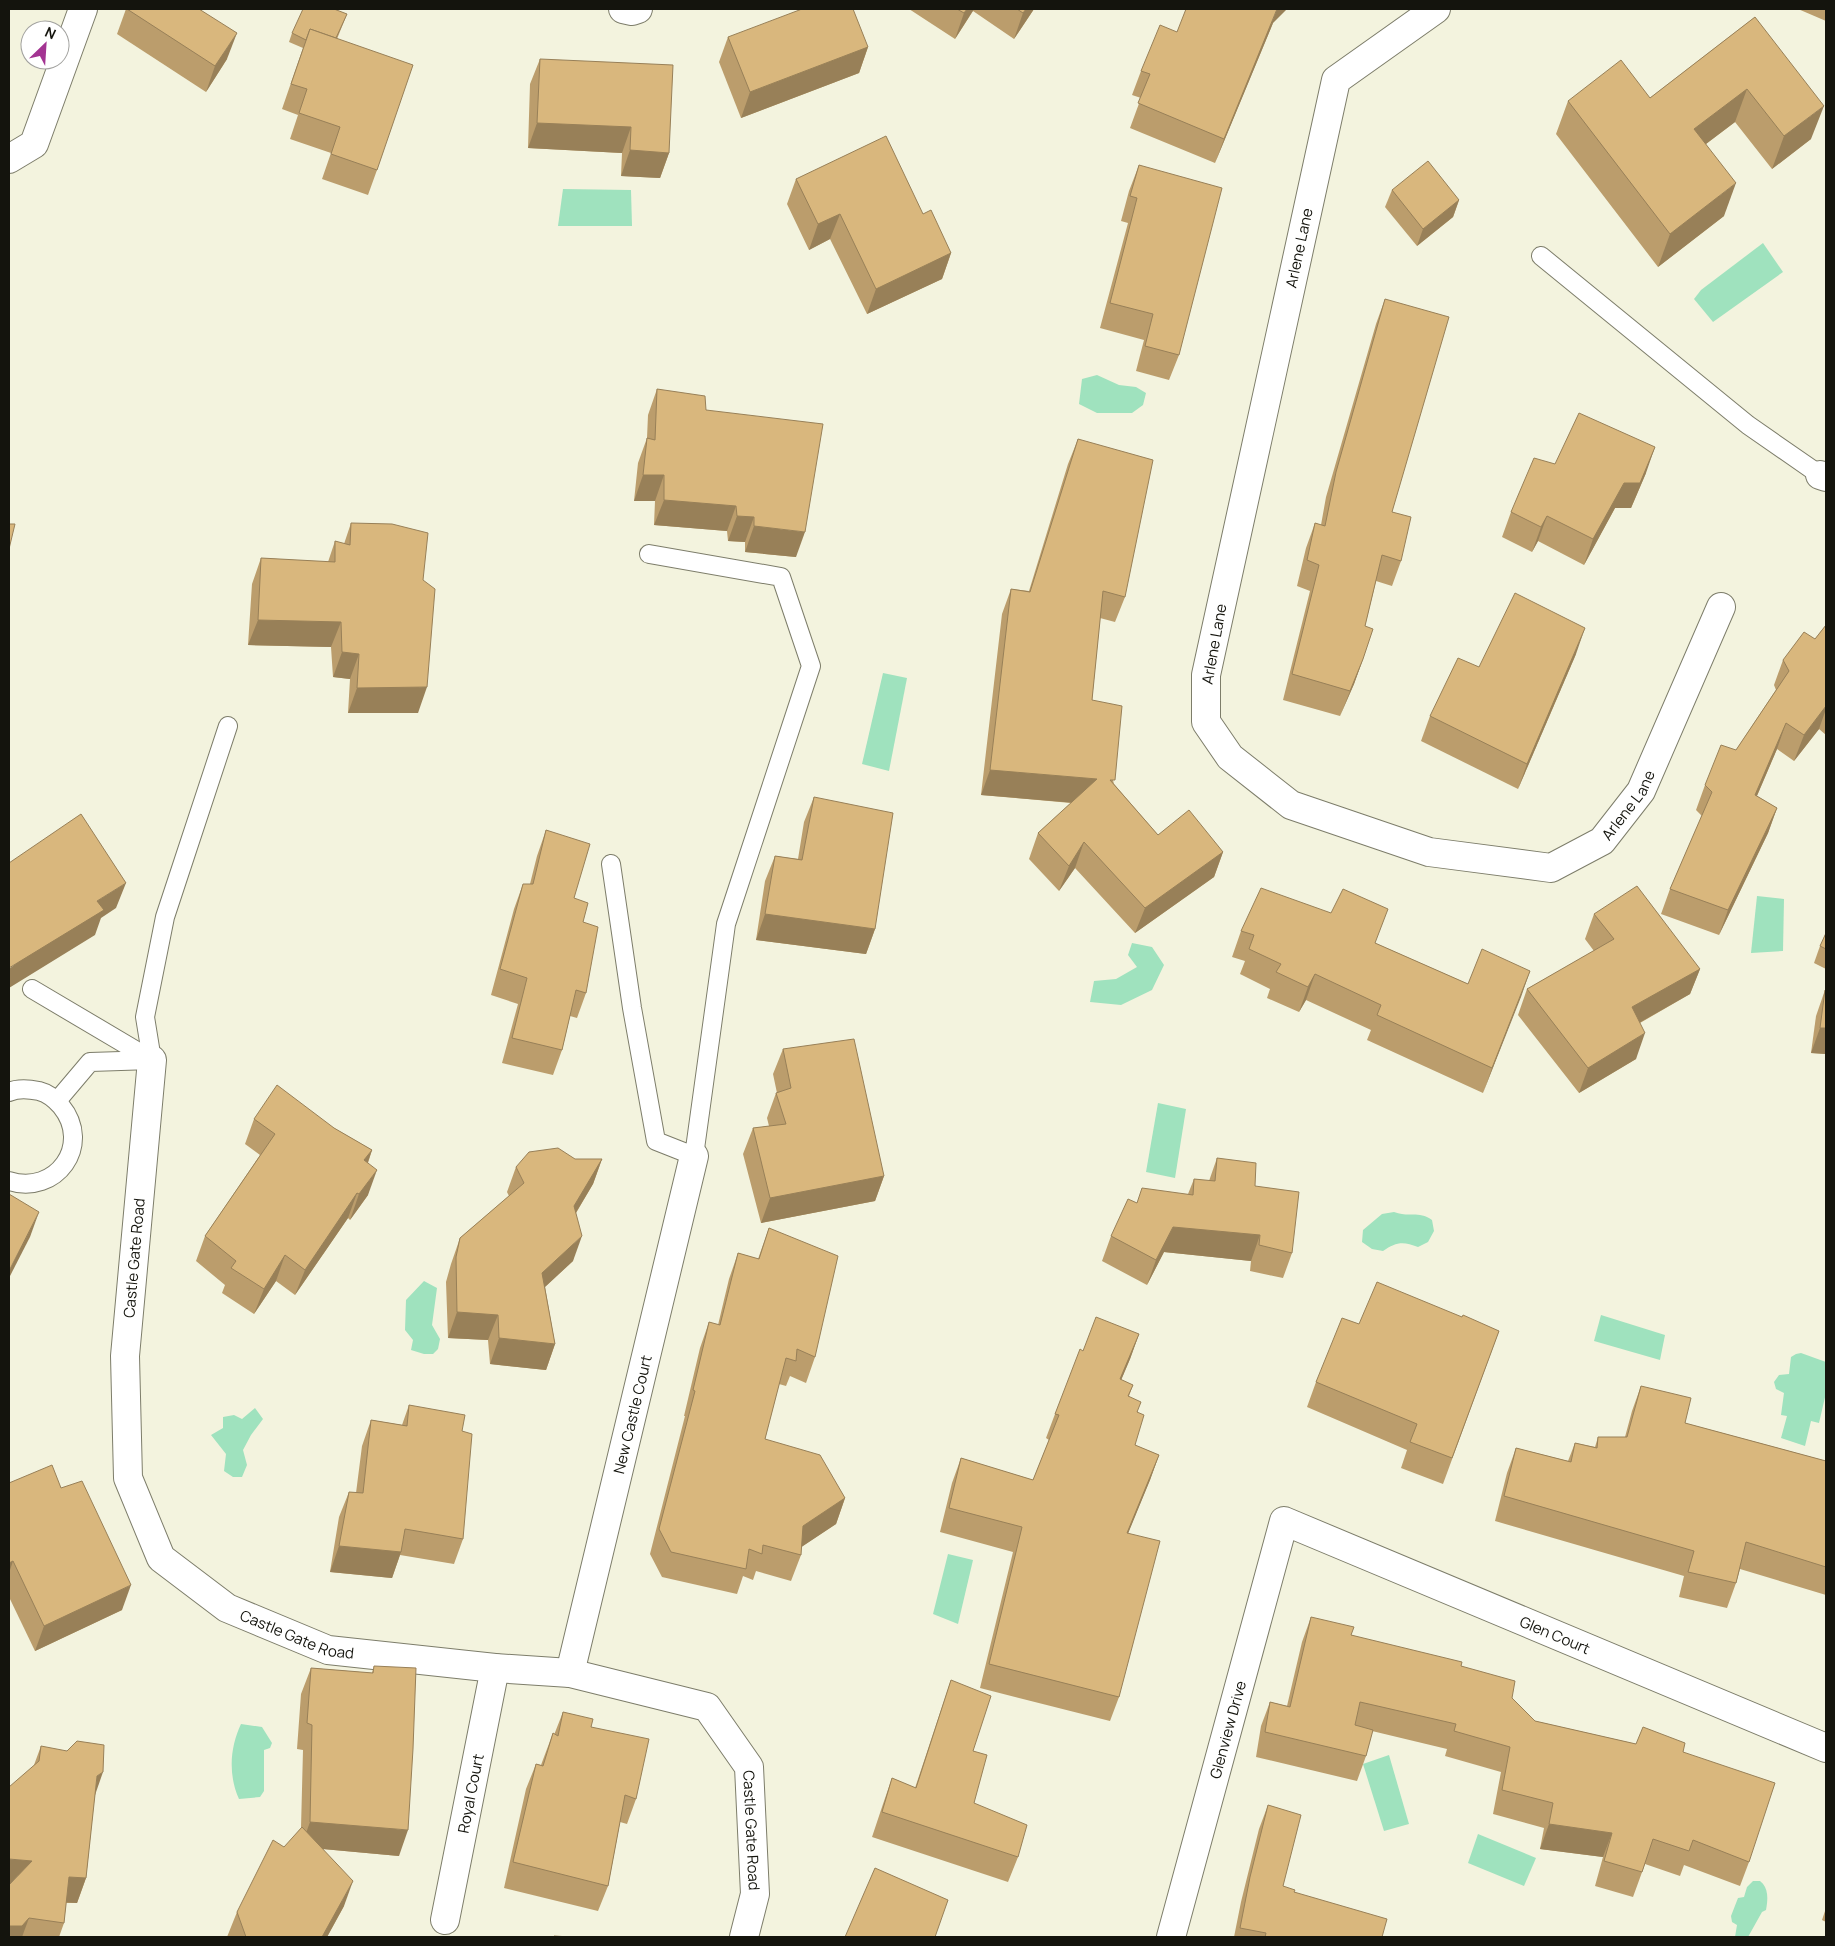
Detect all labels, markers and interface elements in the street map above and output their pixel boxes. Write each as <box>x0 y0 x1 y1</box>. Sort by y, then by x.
north arrow <box>20 20 70 70</box>
text: N <box>42 22 59 44</box>
street label: Arlene Lane <box>1280 206 1318 290</box>
street label: Arlene Lane <box>1197 602 1231 686</box>
street label: Arlene Lane <box>1596 766 1659 844</box>
street label: Castle Gate Road <box>118 1197 150 1319</box>
street label: New Castle Court <box>608 1353 656 1476</box>
street label: Castle Gate Road <box>237 1604 355 1663</box>
street label: Glen Court <box>1517 1610 1594 1659</box>
street label: Glenview Drive <box>1204 1678 1251 1781</box>
street label: Royal Court <box>452 1752 488 1835</box>
street label: Castle Gate Road <box>739 1770 765 1891</box>

